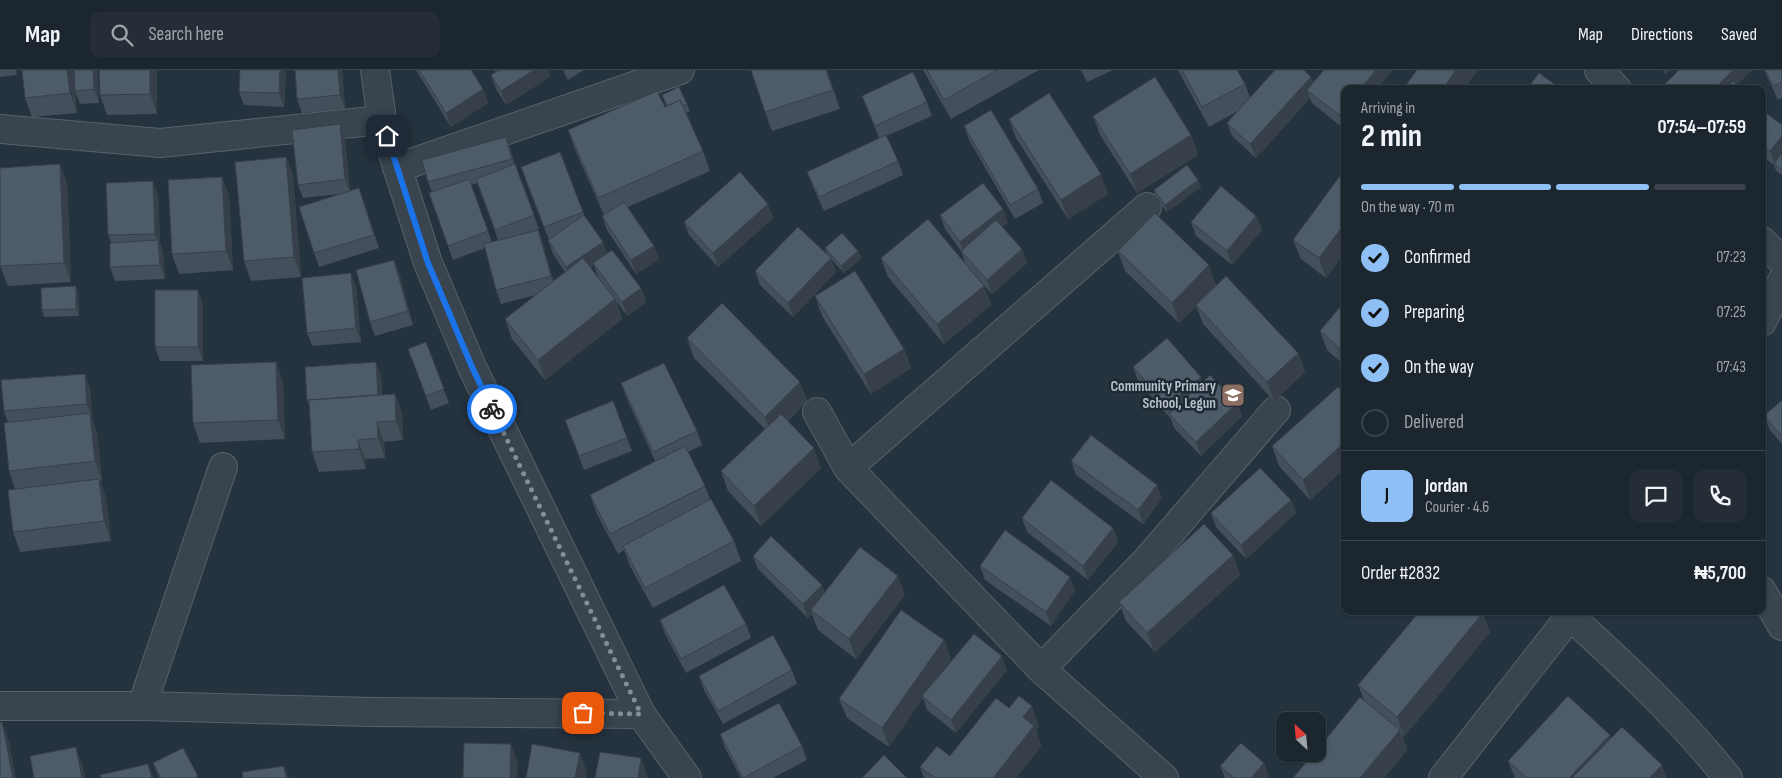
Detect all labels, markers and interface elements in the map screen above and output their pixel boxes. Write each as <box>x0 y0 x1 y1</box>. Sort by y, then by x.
search box <box>90 12 440 57</box>
text: Map <box>25 20 60 49</box>
icon: search <box>108 21 136 49</box>
text: Search here <box>148 23 224 46</box>
text: Map <box>1578 24 1603 45</box>
text: Directions <box>1631 24 1693 45</box>
text: Saved <box>1721 24 1757 45</box>
text: Arriving in <box>1361 99 1415 118</box>
pin <box>366 115 408 157</box>
text: 07:54–07:59 <box>1658 116 1746 139</box>
text: 2 min <box>1361 117 1422 156</box>
icon: home <box>373 122 401 150</box>
text: On the way · 70 m <box>1361 198 1454 217</box>
icon: check <box>1361 244 1389 272</box>
text: Confirmed <box>1404 246 1471 269</box>
text: 07:23 <box>1716 248 1746 267</box>
icon: check <box>1361 299 1389 327</box>
text: Preparing <box>1404 301 1465 324</box>
text: 07:25 <box>1717 303 1746 322</box>
icon: check <box>1361 354 1389 382</box>
text: On the way <box>1404 356 1474 379</box>
text: 07:43 <box>1716 358 1746 377</box>
place label: Community Primary School, Legun <box>1111 377 1217 413</box>
school or university icon: Community Primary School, Legun <box>1220 382 1246 408</box>
courier <box>467 384 517 434</box>
icon: bike <box>478 395 506 423</box>
text: Delivered <box>1404 411 1464 434</box>
button: chat <box>1630 470 1682 522</box>
button: phone <box>1694 470 1746 522</box>
text: Jordan <box>1425 475 1468 498</box>
text: J <box>1385 484 1389 507</box>
text: Courier · 4.6 <box>1425 498 1489 517</box>
text: Order #2832 <box>1361 562 1440 585</box>
text: ₦5,700 <box>1694 562 1746 585</box>
pin <box>562 692 604 734</box>
icon: bag <box>569 699 597 727</box>
north arrow <box>1276 712 1326 762</box>
map controls <box>1276 712 1326 762</box>

